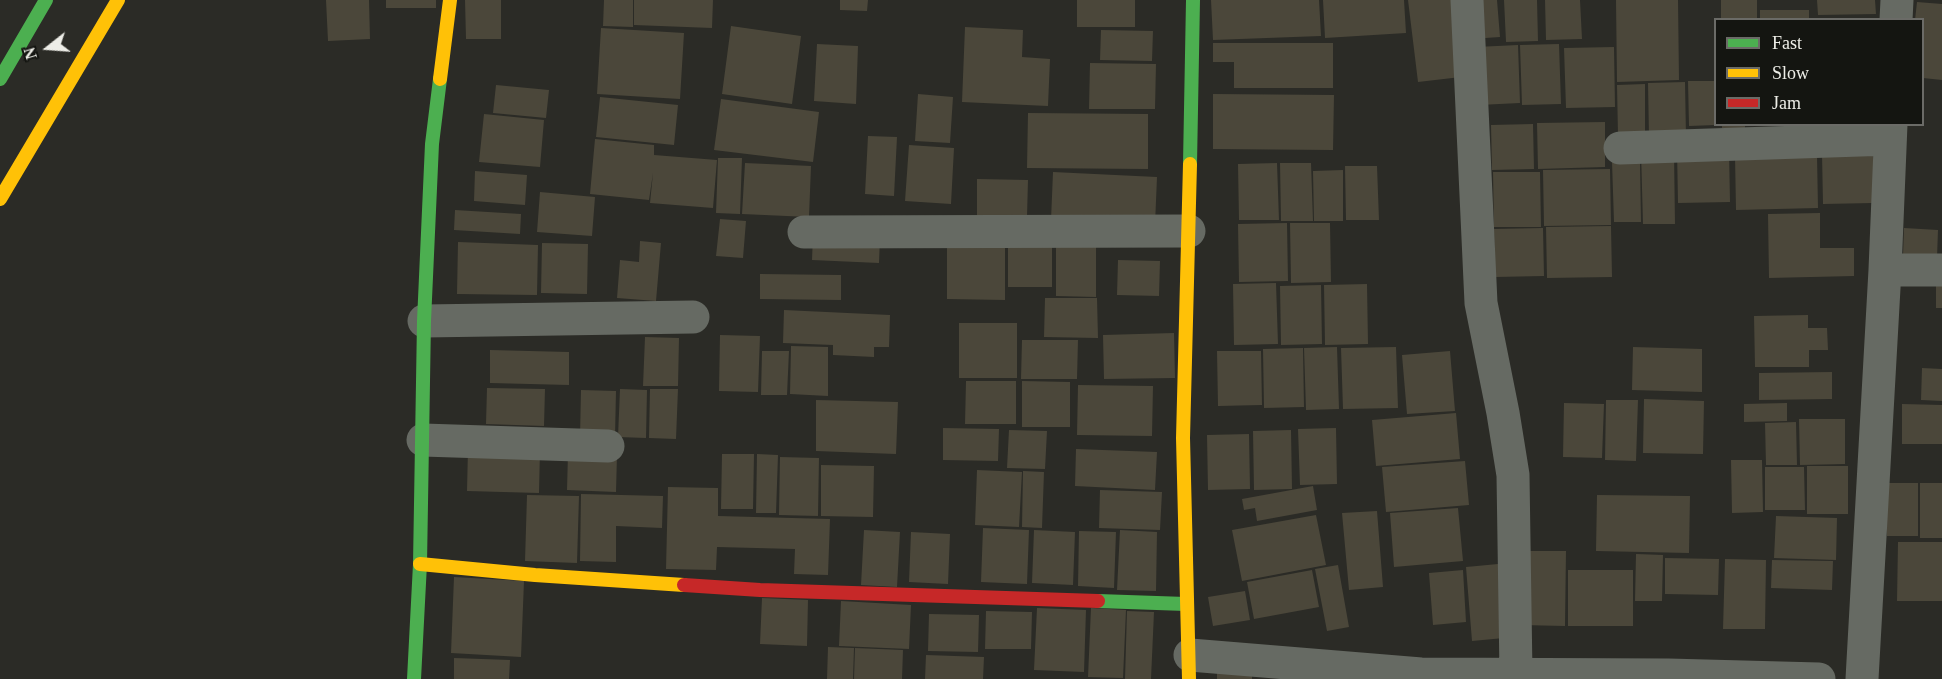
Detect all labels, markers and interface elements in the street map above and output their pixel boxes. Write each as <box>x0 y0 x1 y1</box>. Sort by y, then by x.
north arrow <box>18 18 78 78</box>
legend <box>1714 18 1924 126</box>
text: Fast <box>1772 33 1802 53</box>
text: N <box>20 45 40 61</box>
text: Slow <box>1772 63 1809 83</box>
text: Jam <box>1772 93 1801 113</box>

